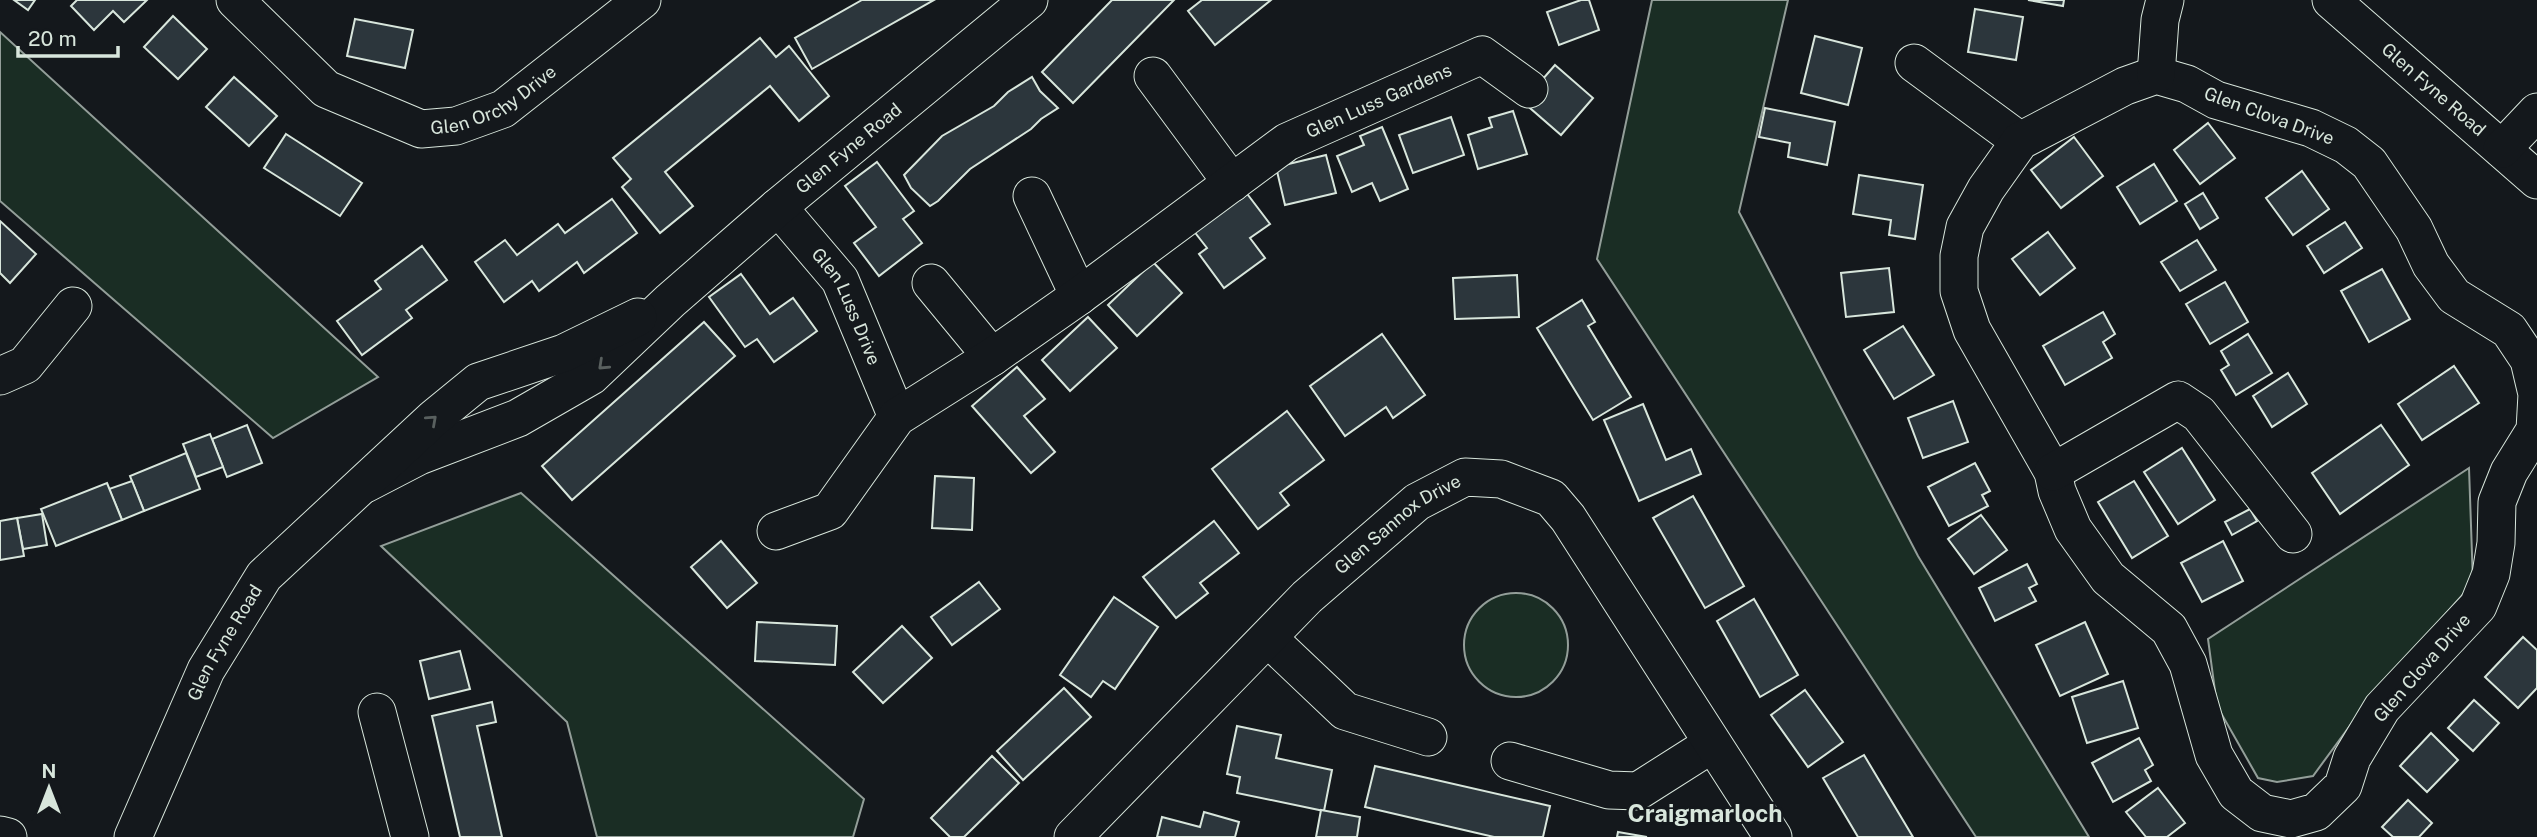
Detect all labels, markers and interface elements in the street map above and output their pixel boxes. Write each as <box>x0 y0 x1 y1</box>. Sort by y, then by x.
scale bar <box>18 14 117 58</box>
text: 20 m <box>28 26 77 51</box>
street label: Glen Fyne Road <box>2378 38 2490 140</box>
street label: Glen Luss Gardens <box>1303 59 1455 142</box>
street label: Glen Orchy Drive <box>430 61 560 138</box>
street label: Glen Clova Drive <box>2201 82 2337 149</box>
street label: Glen Fyne Road <box>791 98 906 198</box>
street label: Glen Luss Drive <box>807 243 885 368</box>
one-way arrow <box>598 356 611 369</box>
one-way arrow <box>424 416 437 428</box>
street label: Glen Sannox Drive <box>1330 470 1464 578</box>
street label: Glen Fyne Road <box>183 581 266 704</box>
street label: Glen Clova Drive <box>2369 609 2474 726</box>
north arrow <box>14 753 84 823</box>
text: N <box>42 760 56 782</box>
district label: Craigmarloch <box>1627 799 1783 827</box>

